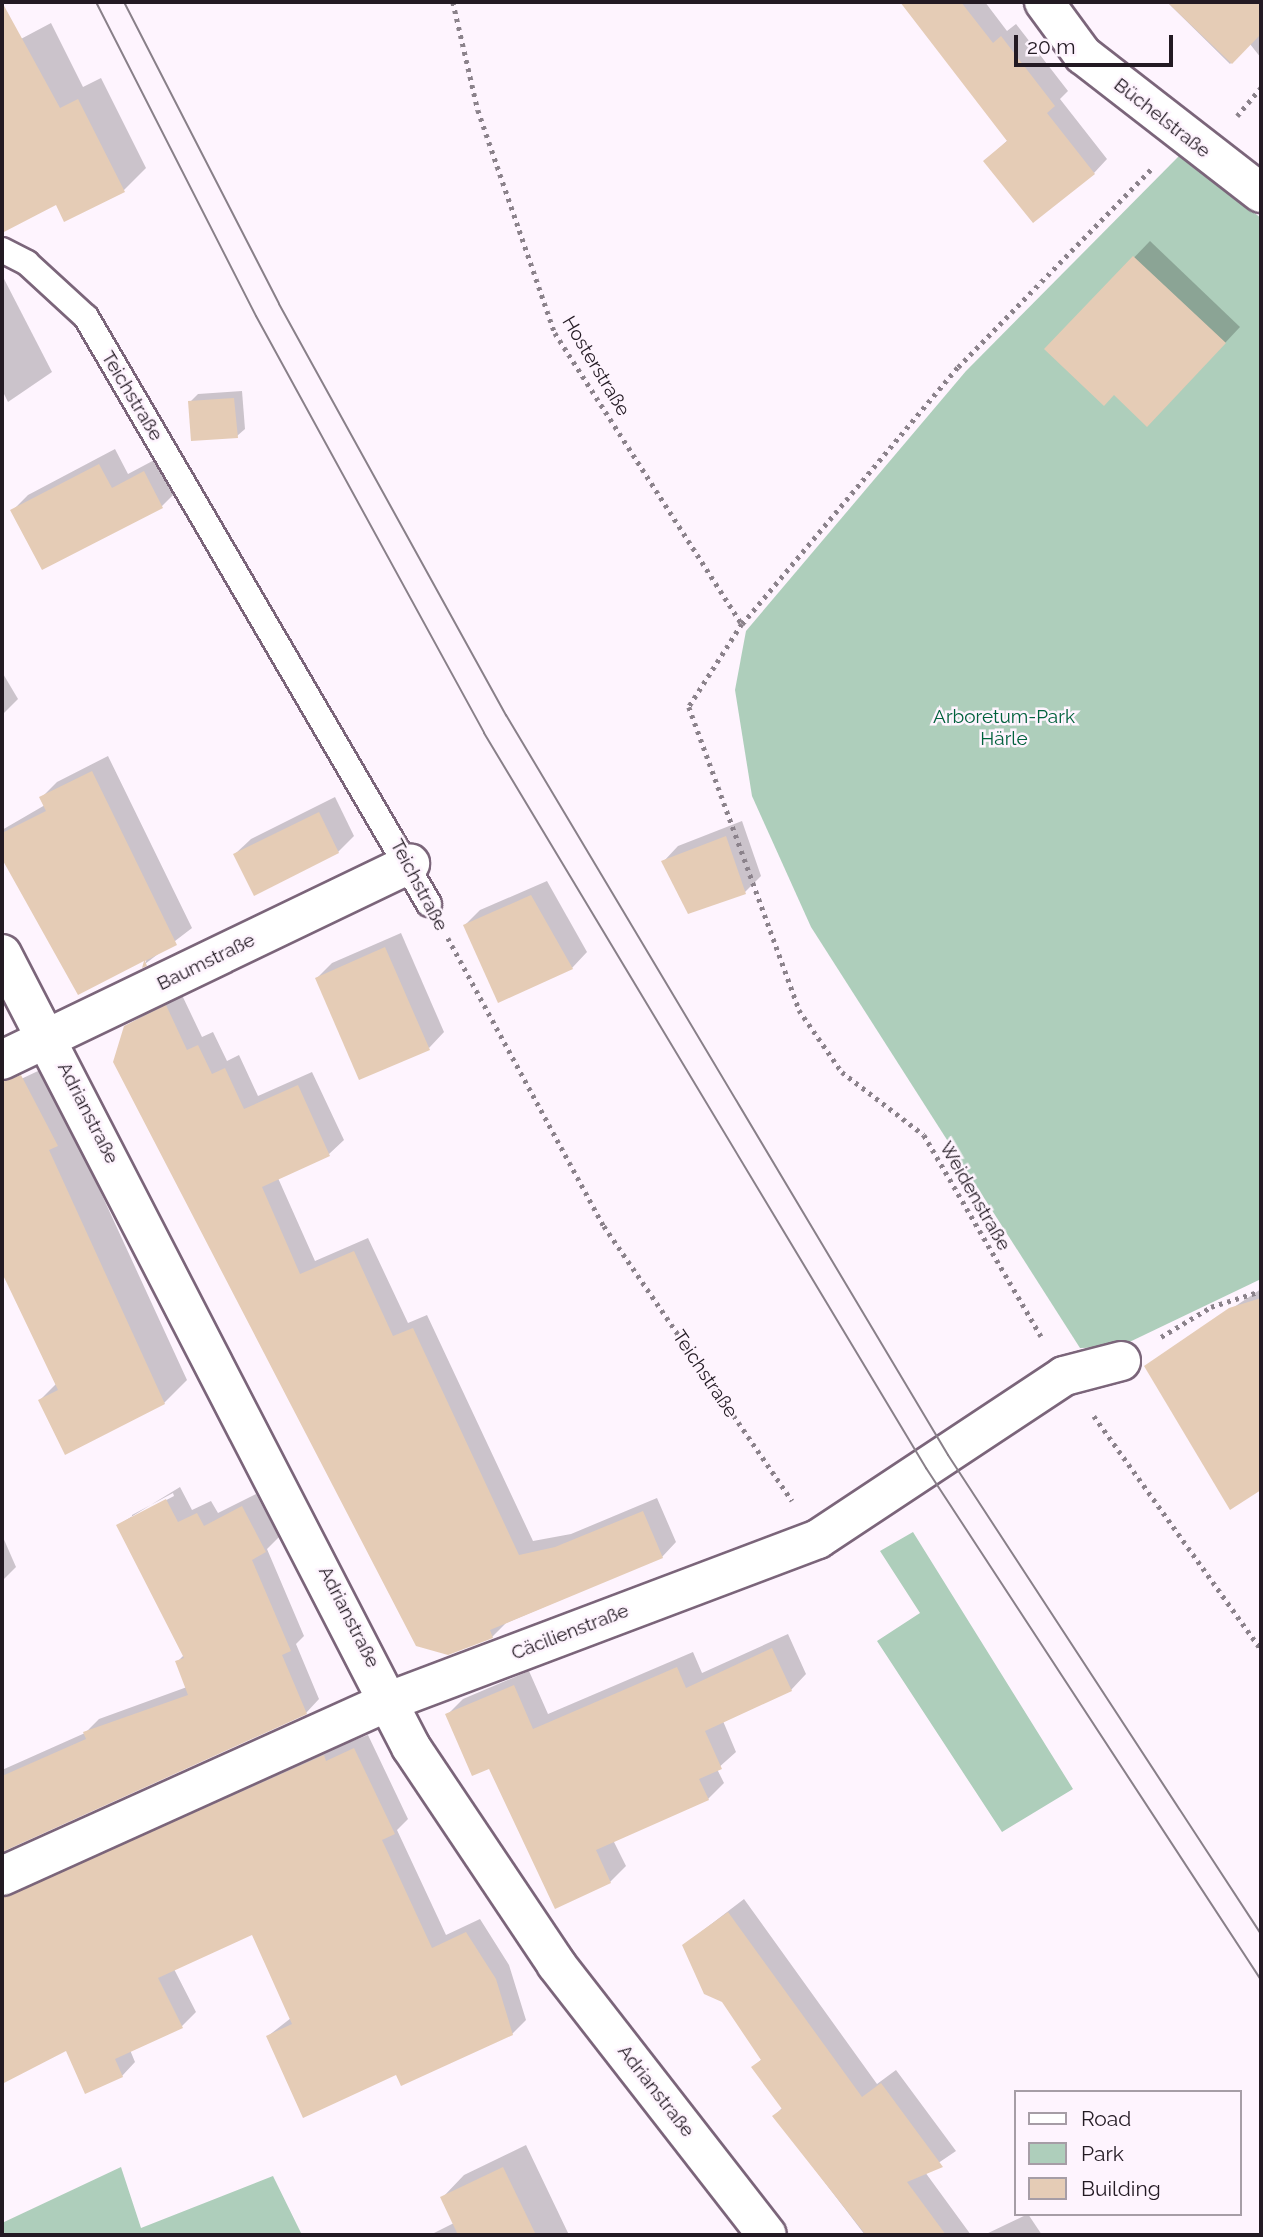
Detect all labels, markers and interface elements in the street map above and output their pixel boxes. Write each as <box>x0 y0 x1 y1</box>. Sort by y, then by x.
scale bar <box>1018 21 1177 65</box>
text: 20 m <box>1027 34 1075 59</box>
street label: Büchelstraße <box>1109 73 1215 163</box>
street label: Hosterstraße <box>557 312 635 420</box>
street label: Teichstraße <box>96 347 168 445</box>
park label: Arboretum-Park Härle <box>933 706 1075 750</box>
street label: Teichstraße <box>385 835 453 935</box>
street label: Baumstraße <box>153 929 259 995</box>
street label: Adrianstraße <box>53 1058 123 1168</box>
street label: Weidenstraße <box>935 1137 1015 1255</box>
street label: Teichstraße <box>667 1326 743 1422</box>
street label: Adrianstraße <box>314 1562 384 1672</box>
street label: Cäcilienstraße <box>508 1599 632 1665</box>
street label: Adrianstraße <box>613 2040 699 2142</box>
legend <box>1014 2090 1242 2216</box>
text: Road <box>1081 2106 1131 2131</box>
text: Park <box>1081 2141 1124 2166</box>
text: Building <box>1081 2176 1161 2201</box>

